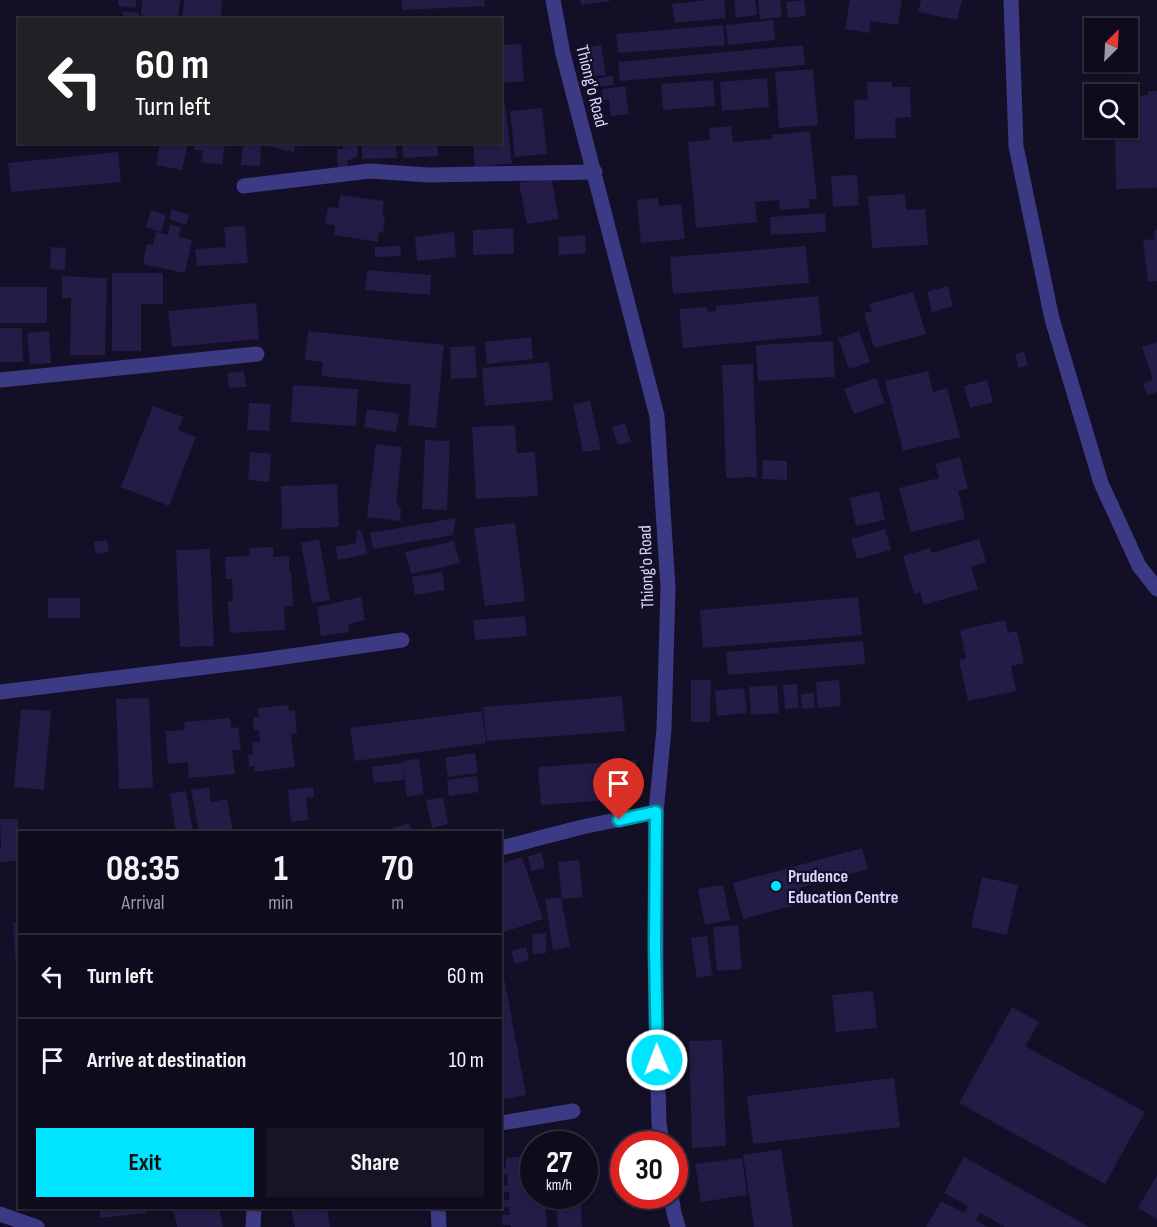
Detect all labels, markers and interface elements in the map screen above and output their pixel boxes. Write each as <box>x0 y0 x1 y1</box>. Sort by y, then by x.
north arrow <box>1084 18 1138 72</box>
map controls <box>1084 18 1138 138</box>
text: 60 m <box>135 40 209 91</box>
icon: left <box>36 42 114 120</box>
street label: Thiong'o Road <box>571 43 612 129</box>
button: search <box>1084 84 1138 138</box>
text: Turn left <box>135 91 211 123</box>
street label: Thiong'o Road <box>635 525 658 609</box>
pin <box>593 758 644 820</box>
icon: arrive <box>602 767 635 800</box>
text: 08:35 <box>106 848 180 891</box>
text: 1 <box>274 848 288 891</box>
text: 70 <box>381 848 414 891</box>
place label: Prudence Education Centre <box>788 866 898 908</box>
marker: Prudence Education Centre <box>769 879 783 893</box>
text: Arrival <box>122 891 165 915</box>
text: min <box>268 891 293 915</box>
text: m <box>391 891 404 915</box>
icon: left <box>36 960 69 993</box>
text: Turn left <box>87 963 153 990</box>
text: 60 m <box>447 963 484 990</box>
position arrow <box>625 1028 689 1092</box>
icon: arrive <box>36 1044 69 1077</box>
text: Arrive at destination <box>87 1047 246 1074</box>
text: 10 m <box>449 1047 484 1074</box>
button: Exit <box>36 1128 254 1197</box>
button: Share <box>266 1128 484 1197</box>
speed limit sign: 30 <box>610 1131 688 1209</box>
text: 27 <box>546 1145 572 1181</box>
text: km/h <box>546 1176 572 1195</box>

